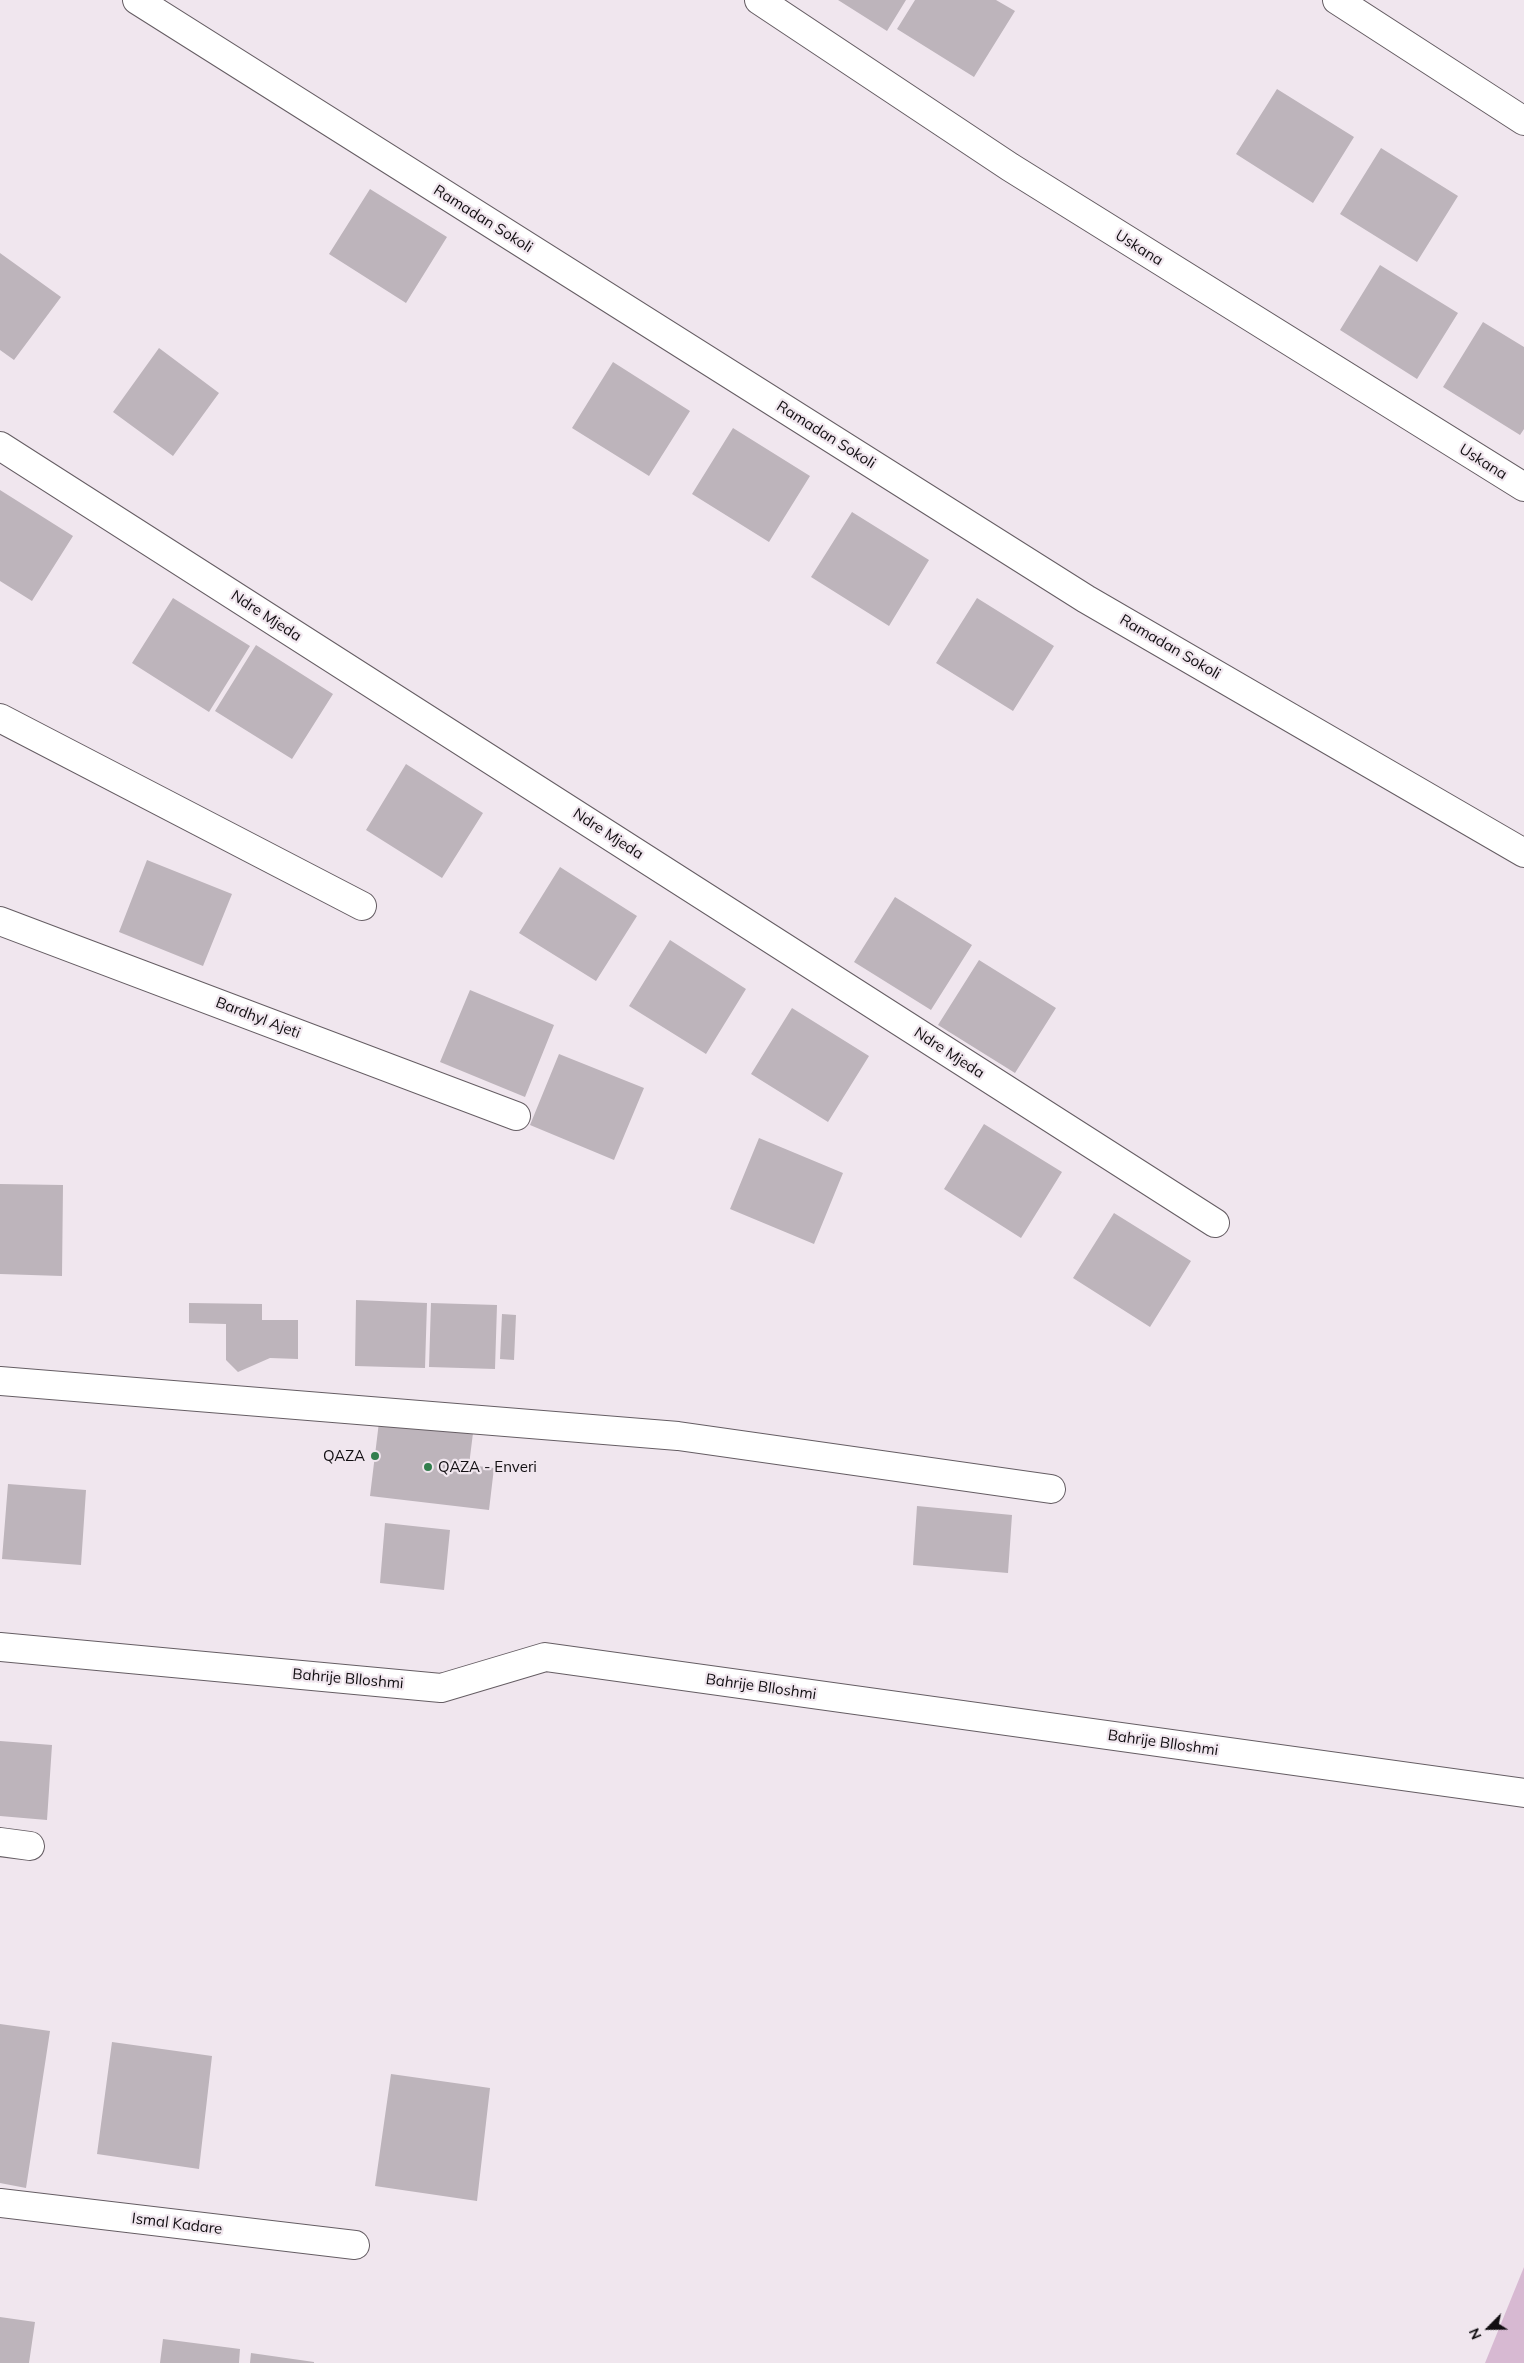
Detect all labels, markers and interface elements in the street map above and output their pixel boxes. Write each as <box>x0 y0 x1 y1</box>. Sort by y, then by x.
street label: Ramadan Sokoli <box>430 181 536 257</box>
street label: Uskana <box>1112 226 1166 270</box>
street label: Ramadan Sokoli <box>773 397 879 473</box>
street label: Uskana <box>1456 440 1510 484</box>
street label: Ndre Mjeda <box>227 587 305 645</box>
street label: Ramadan Sokoli <box>1116 611 1224 683</box>
street label: Ndre Mjeda <box>569 805 647 863</box>
street label: Bardhyl Ajeti <box>213 994 303 1042</box>
street label: Ndre Mjeda <box>910 1024 988 1082</box>
place label: QAZA <box>323 1447 365 1465</box>
marker: QAZA <box>369 1450 381 1462</box>
place label: QAZA - Enveri <box>438 1458 537 1476</box>
marker: QAZA - Enveri <box>422 1461 434 1473</box>
street label: Bahrije Blloshmi <box>292 1665 404 1693</box>
street label: Bahrije Blloshmi <box>705 1670 817 1704</box>
street label: Bahrije Blloshmi <box>1107 1726 1219 1760</box>
street label: Ismal Kadare <box>131 2210 223 2238</box>
north arrow <box>1464 2303 1514 2353</box>
text: N <box>1465 2325 1486 2342</box>

